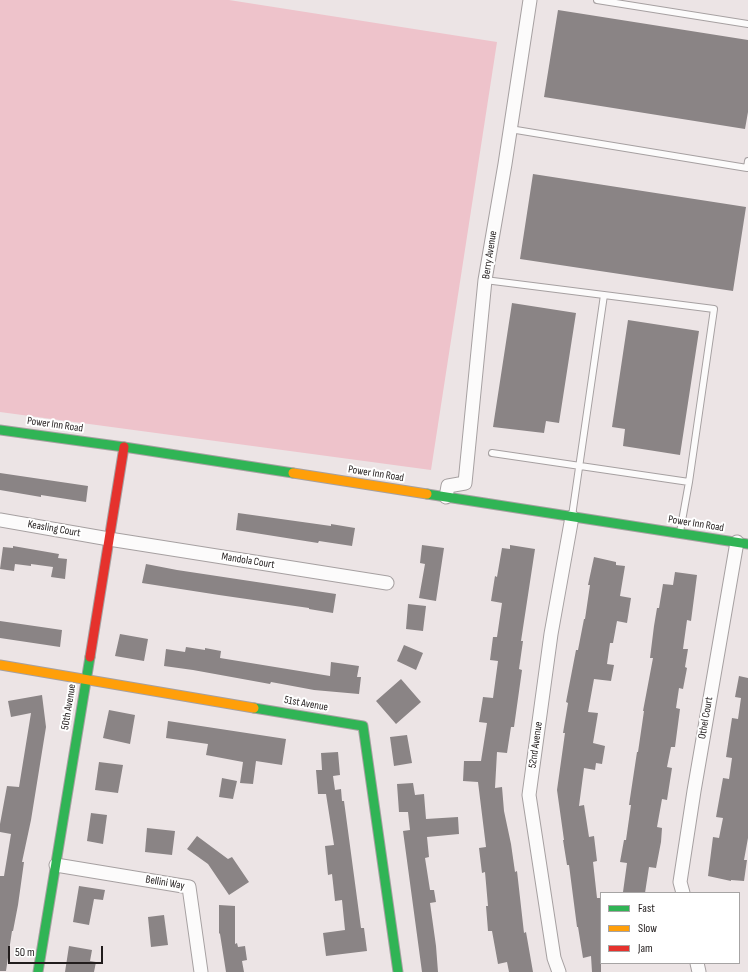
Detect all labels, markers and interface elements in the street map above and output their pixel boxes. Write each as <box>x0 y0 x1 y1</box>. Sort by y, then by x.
street label: Berry Avenue <box>480 230 500 280</box>
street label: Power Inn Road <box>26 415 84 435</box>
street label: Power Inn Road <box>347 463 405 485</box>
street label: Power Inn Road <box>667 513 725 535</box>
street label: Keasling Court <box>26 518 82 540</box>
street label: Mandola Court <box>220 550 276 572</box>
street label: 50th Avenue <box>59 683 79 731</box>
street label: 51st Avenue <box>283 694 329 714</box>
street label: Othel Court <box>696 696 716 740</box>
street label: 52nd Avenue <box>526 721 546 769</box>
street label: Bellini Way <box>144 873 186 893</box>
legend <box>600 892 740 964</box>
text: Fast <box>638 901 655 916</box>
text: Slow <box>638 921 657 936</box>
scale bar <box>10 938 105 964</box>
text: Jam <box>638 941 653 956</box>
text: 50 m <box>15 945 35 960</box>

